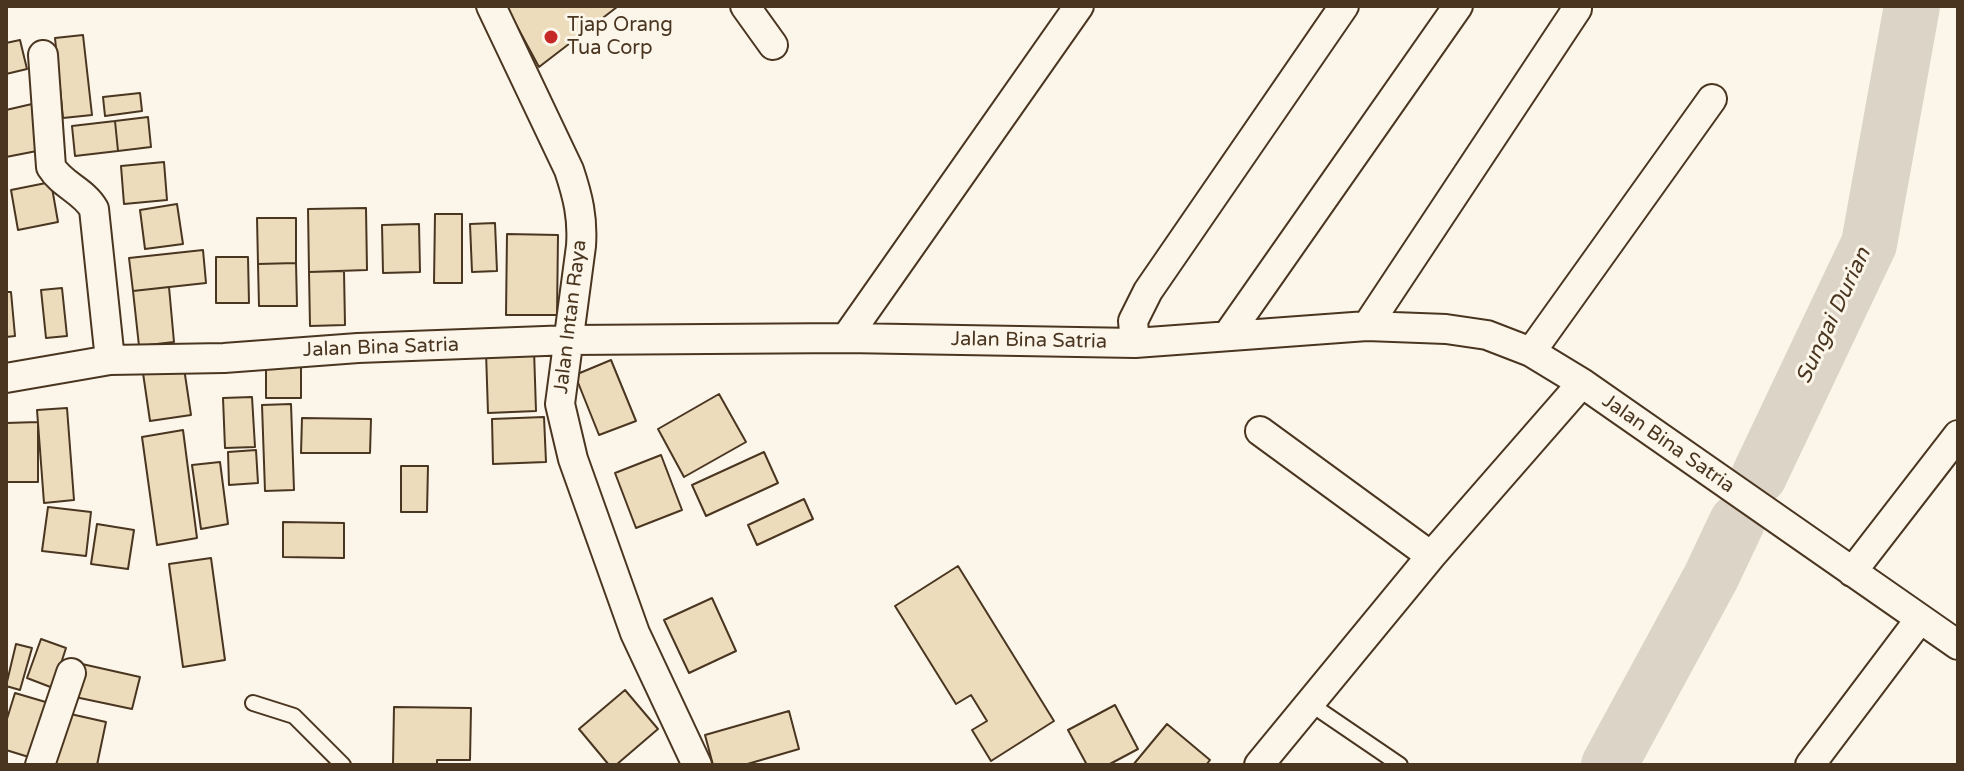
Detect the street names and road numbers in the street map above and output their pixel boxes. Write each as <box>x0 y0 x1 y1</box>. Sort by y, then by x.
street label: Jalan Intan Raya <box>550 239 592 395</box>
street label: Jalan Bina Satria <box>951 328 1107 354</box>
street label: Jalan Bina Satria <box>302 333 460 363</box>
street label: Jalan Bina Satria <box>1597 389 1739 499</box>

